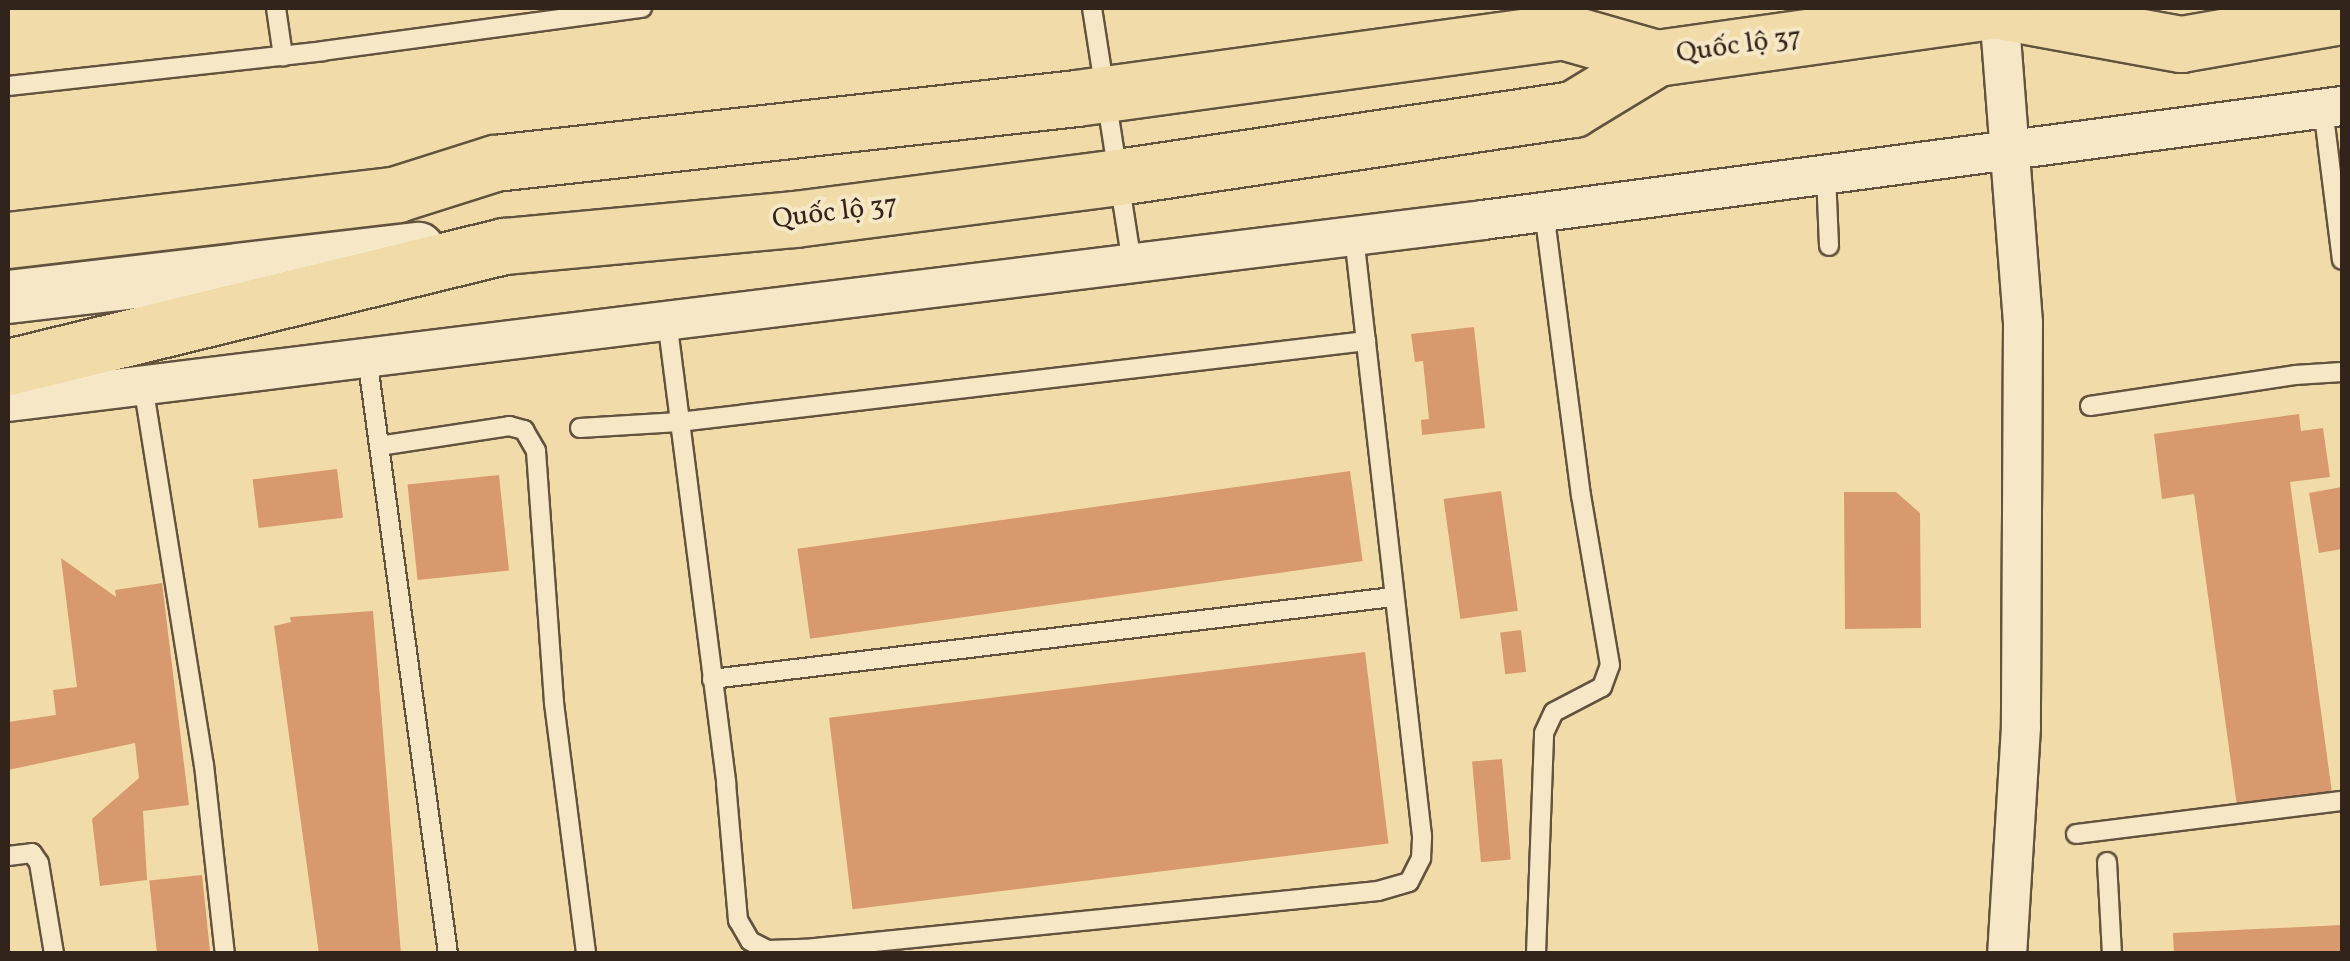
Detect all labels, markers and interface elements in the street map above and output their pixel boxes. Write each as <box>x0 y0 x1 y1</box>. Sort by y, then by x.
street label: Quốc lộ 37 <box>1674 21 1804 71</box>
street label: Quốc lộ 37 <box>770 189 900 237</box>

